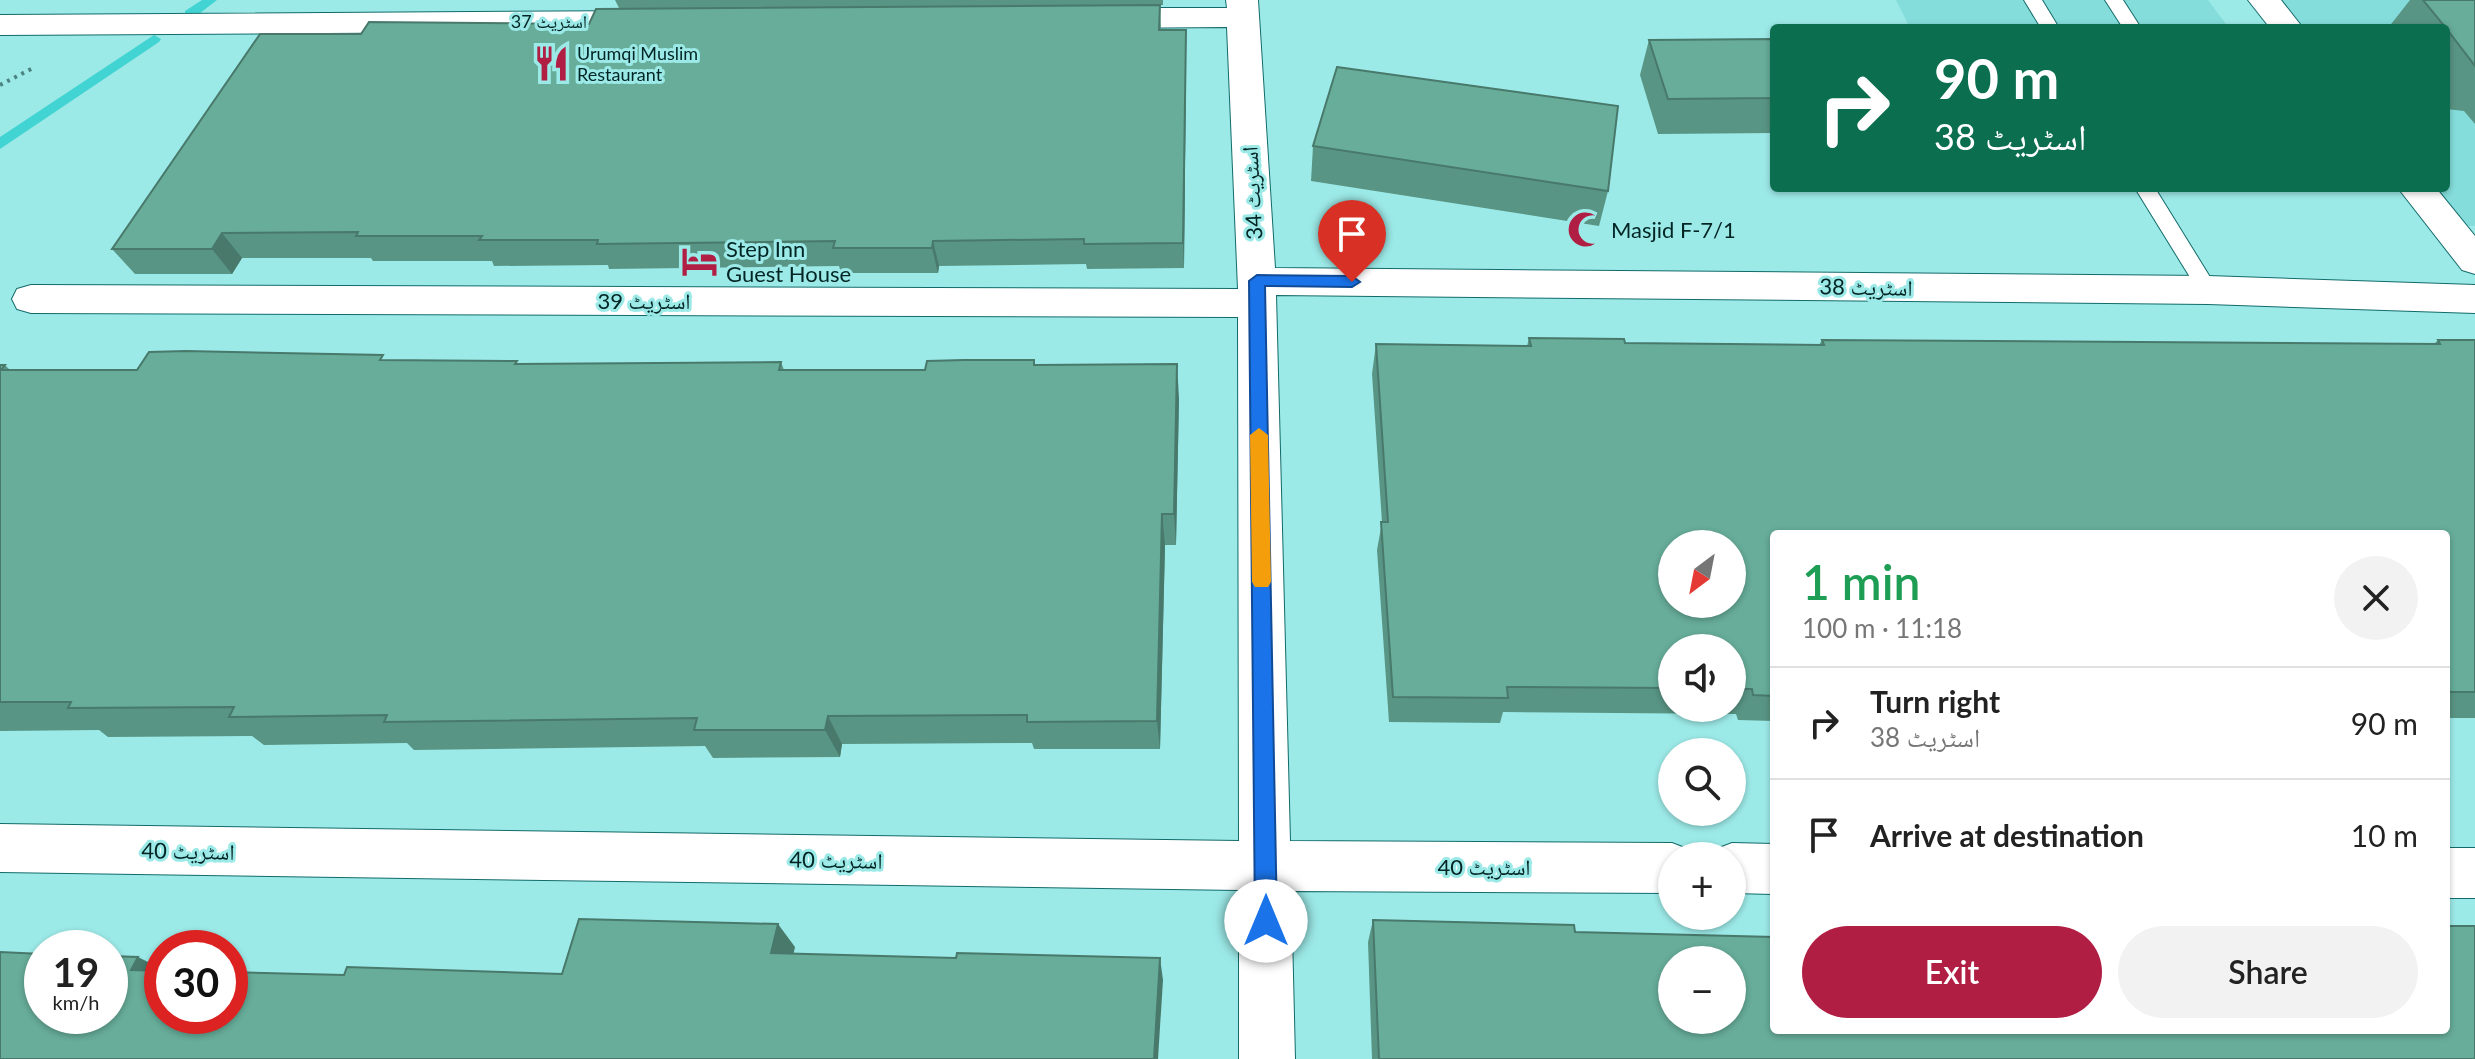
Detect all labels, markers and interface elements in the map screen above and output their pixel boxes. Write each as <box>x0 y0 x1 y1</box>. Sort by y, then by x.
street label: اسٹریٹ 37 <box>511 10 587 32</box>
place label: Urumqi Muslim Restaurant <box>577 42 698 85</box>
text: 90 m <box>1934 44 2059 111</box>
restaurant icon: Urumqi Muslim Restaurant <box>532 45 570 83</box>
icon: right <box>1802 56 1906 160</box>
text: اسٹریٹ 38 <box>1934 114 2087 158</box>
street label: اسٹریٹ 34 <box>1236 146 1267 240</box>
pin <box>1318 200 1386 282</box>
mosque icon: Masjid F-7/1 <box>1566 211 1604 249</box>
icon: arrive <box>1330 212 1374 256</box>
place label: Masjid F-7/1 <box>1611 216 1736 243</box>
place label: Step Inn Guest House <box>726 235 851 287</box>
hotel icon: Step Inn Guest House <box>681 243 719 281</box>
street label: اسٹریٹ 38 <box>1819 272 1913 301</box>
street label: اسٹریٹ 39 <box>597 287 691 314</box>
north arrow <box>1658 530 1746 618</box>
map controls <box>1658 530 1746 1034</box>
text: 1 min <box>1802 553 1920 610</box>
button: close <box>2334 556 2418 640</box>
text: 100 m · 11:18 <box>1802 612 1962 644</box>
button: sound <box>1658 634 1746 722</box>
text: Turn right <box>1870 683 2000 719</box>
icon: right <box>1802 701 1846 745</box>
text: 90 m <box>2351 705 2418 741</box>
text: اسٹریٹ 38 <box>1870 721 1980 753</box>
button: search <box>1658 738 1746 826</box>
icon: arrive <box>1802 813 1846 857</box>
text: Arrive at destination <box>1870 817 2144 853</box>
text: 10 m <box>2351 817 2418 853</box>
street label: اسٹریٹ 40 <box>141 836 235 865</box>
button: + <box>1658 842 1746 930</box>
street label: اسٹریٹ 40 <box>789 845 883 874</box>
street label: اسٹریٹ 40 <box>1437 853 1531 880</box>
position arrow <box>1224 879 1308 963</box>
button: Exit <box>1802 926 2102 1018</box>
button: Share <box>2118 926 2418 1018</box>
speed limit sign: 30 <box>144 930 248 1034</box>
button: − <box>1658 946 1746 1034</box>
text: 19 <box>53 948 99 996</box>
text: km/h <box>53 990 99 1014</box>

